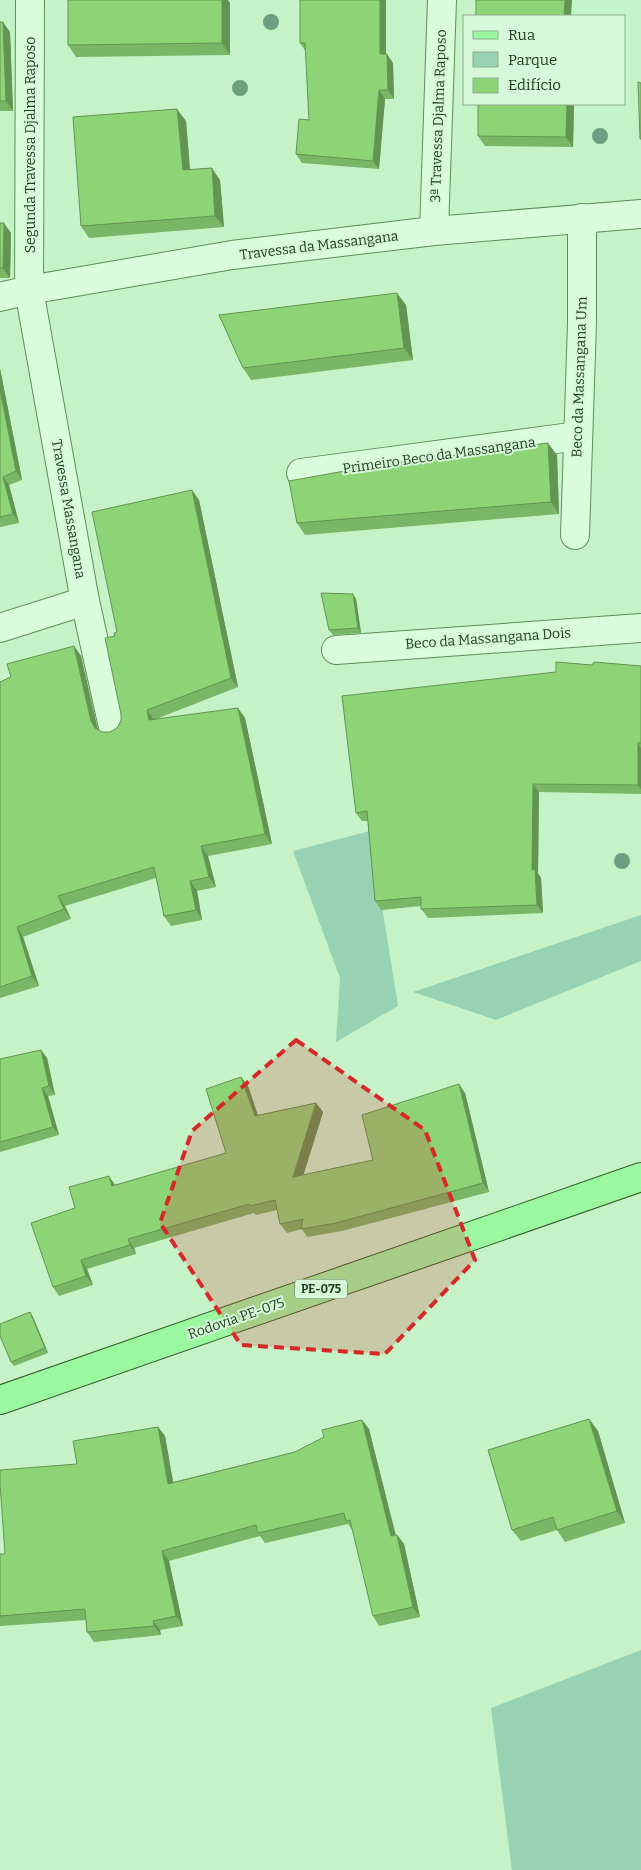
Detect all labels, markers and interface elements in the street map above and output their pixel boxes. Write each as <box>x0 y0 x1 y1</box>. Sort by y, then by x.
legend <box>463 15 626 105</box>
text: Rua <box>508 26 535 44</box>
street label: 3ª Travessa Djalma Raposo <box>427 29 450 203</box>
street label: Segunda Travessa Djalma Raposo <box>22 37 39 253</box>
text: Parque <box>508 51 557 69</box>
text: Edifício <box>508 76 561 94</box>
street label: Travessa da Massangana <box>239 227 400 264</box>
street label: Beco da Massangana Um <box>568 296 591 458</box>
street label: Primeiro Beco da Massangana <box>341 433 537 477</box>
street label: Travessa Massangana <box>48 438 89 580</box>
street label: Beco da Massangana Dois <box>405 624 572 653</box>
road number: PE-075 <box>295 1280 347 1298</box>
street label: Rodovia PE-075 <box>186 1294 287 1343</box>

